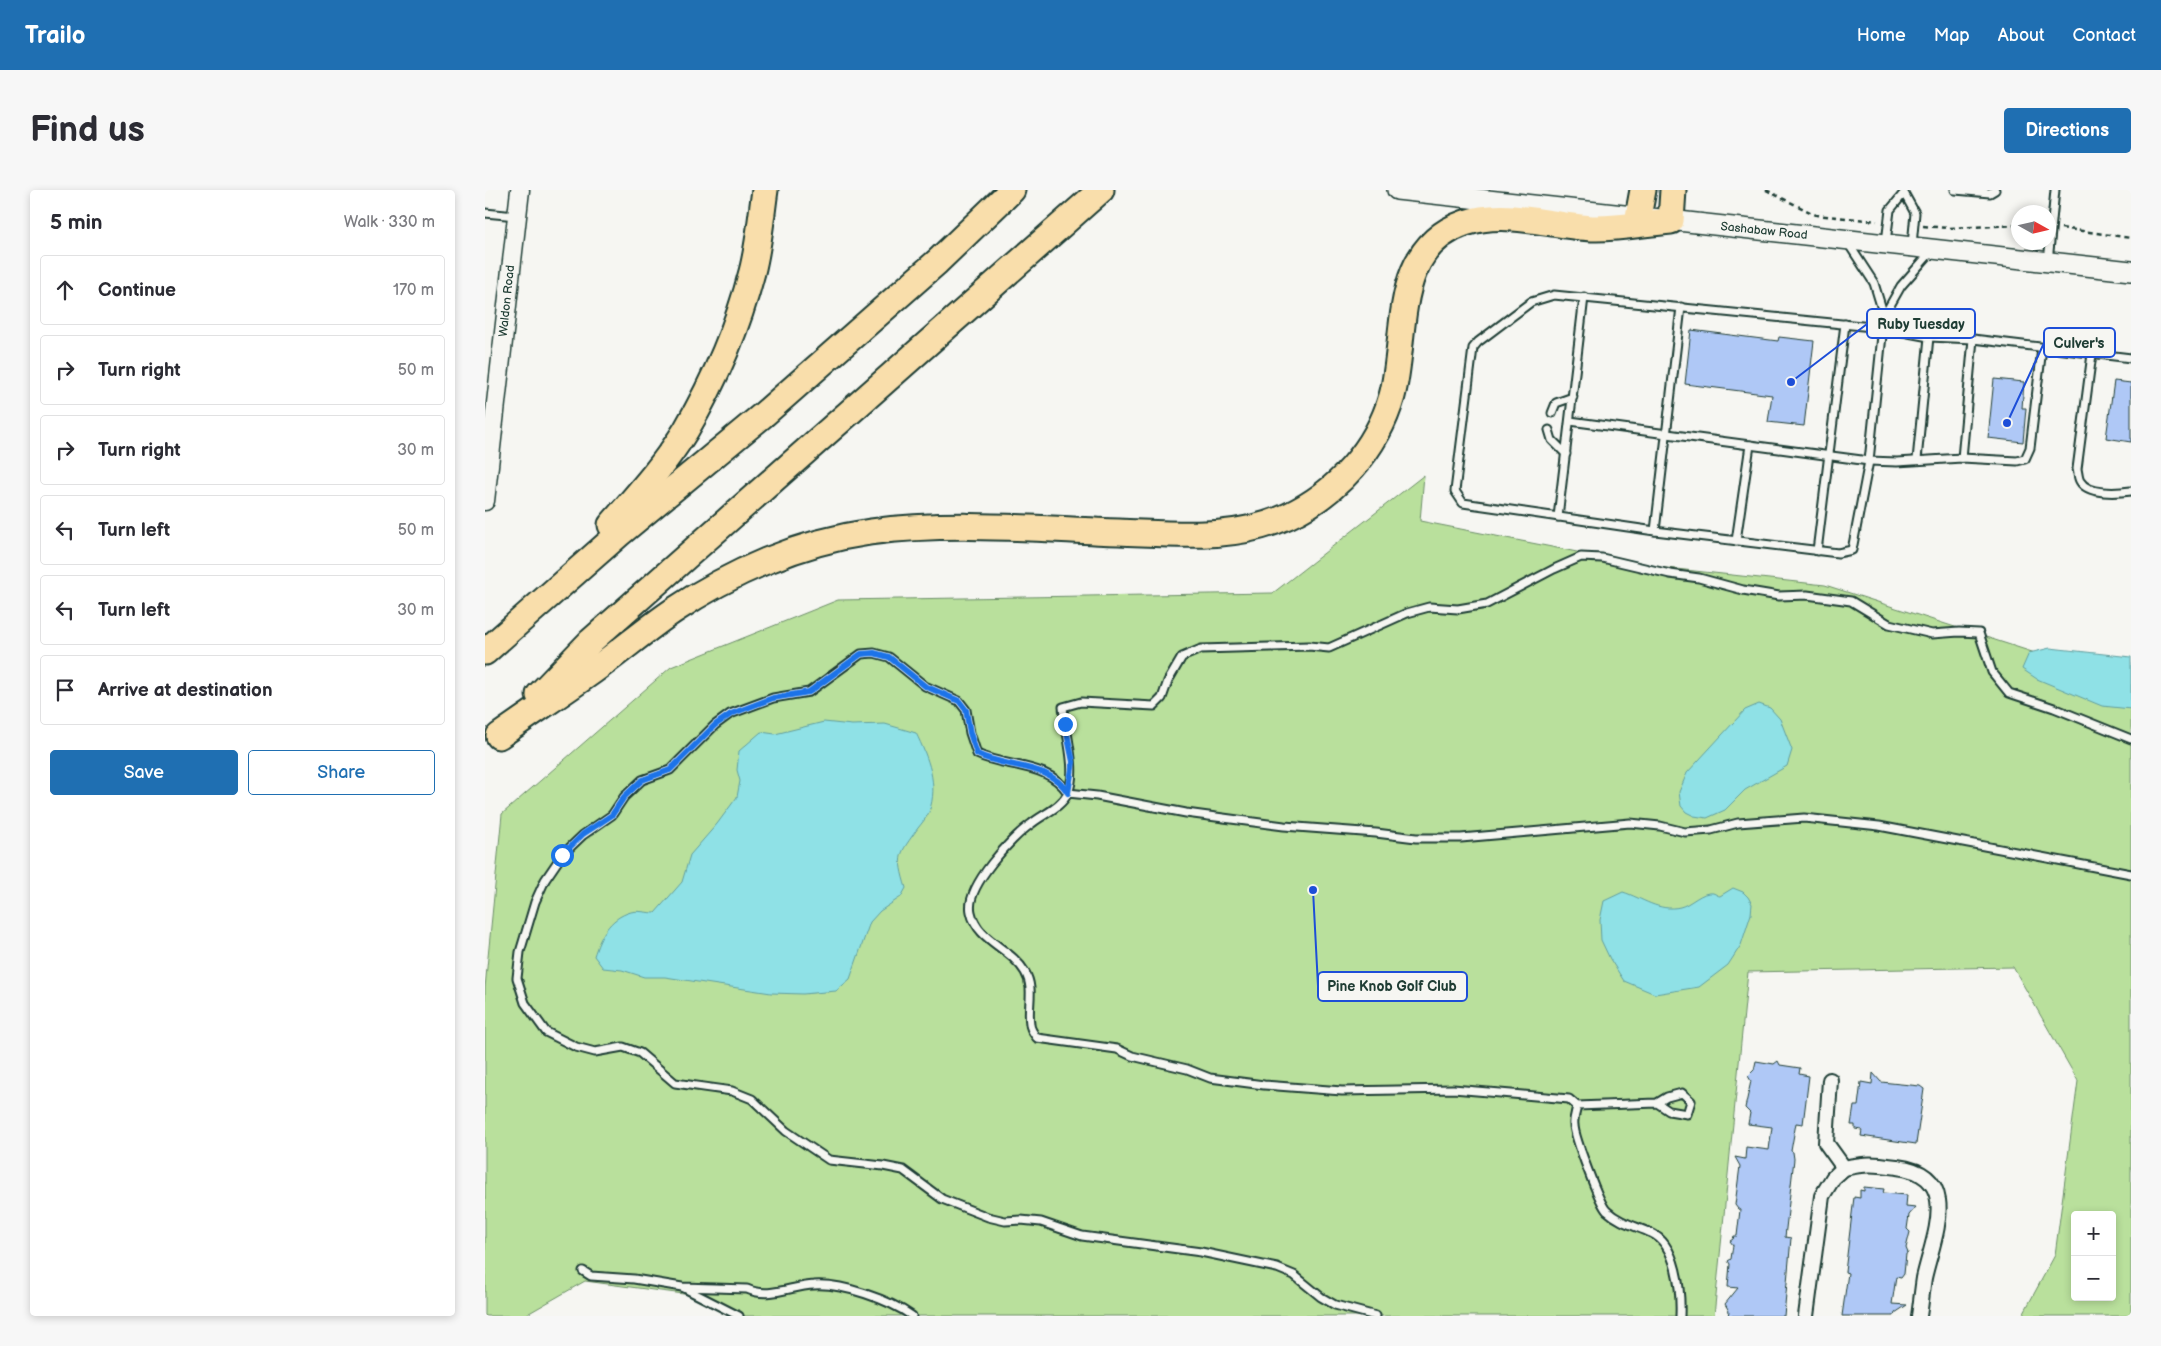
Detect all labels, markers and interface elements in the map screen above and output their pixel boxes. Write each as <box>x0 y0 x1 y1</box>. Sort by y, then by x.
text: Trailo <box>25 21 85 50</box>
text: Home <box>1857 25 1906 46</box>
text: Map <box>1934 25 1970 46</box>
text: About <box>1998 25 2045 46</box>
text: Contact <box>2073 25 2136 46</box>
button: Directions <box>2004 108 2131 153</box>
text: Find us <box>30 109 145 152</box>
north arrow <box>2011 205 2056 250</box>
text: 5 min <box>50 210 103 235</box>
text: Walk · 330 m <box>344 213 435 232</box>
street label: Sashabaw Road <box>1720 219 1808 243</box>
street label: Waldon Road <box>496 264 518 338</box>
icon: ahead <box>51 276 79 304</box>
text: Continue <box>98 279 176 302</box>
text: 170 m <box>393 281 434 300</box>
callout: Ruby Tuesday <box>1867 309 1975 338</box>
text: Ruby Tuesday <box>1877 316 1965 333</box>
callout: Culver's <box>2044 328 2115 357</box>
text: Culver's <box>2054 335 2105 352</box>
icon: right <box>51 356 79 384</box>
text: Turn right <box>98 359 181 382</box>
text: 50 m <box>398 361 434 380</box>
icon: right <box>51 436 79 464</box>
text: Turn right <box>98 439 181 462</box>
text: 30 m <box>397 441 434 460</box>
icon: left <box>51 516 79 544</box>
text: Turn left <box>98 519 170 542</box>
text: 50 m <box>398 521 434 540</box>
icon: left <box>51 596 79 624</box>
text: Turn left <box>98 599 170 622</box>
text: 30 m <box>397 601 434 620</box>
icon: arrive <box>51 676 79 704</box>
text: Arrive at destination <box>98 679 273 702</box>
route end <box>1054 713 1077 736</box>
button: Save <box>50 750 238 795</box>
button: Share <box>248 750 435 795</box>
route start <box>551 844 574 867</box>
callout: Pine Knob Golf Club <box>1318 972 1467 1001</box>
text: Pine Knob Golf Club <box>1327 978 1457 995</box>
map controls <box>2071 1211 2116 1301</box>
button: + <box>2071 1211 2116 1256</box>
button: − <box>2071 1256 2116 1301</box>

